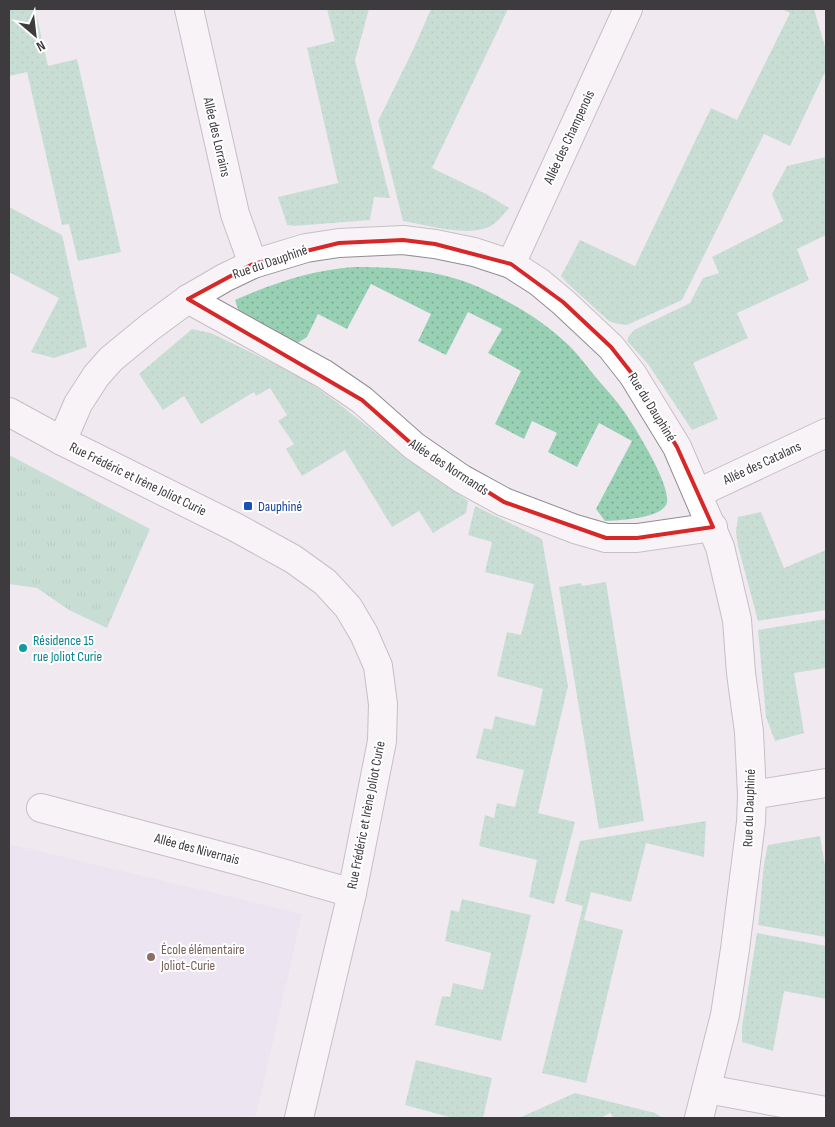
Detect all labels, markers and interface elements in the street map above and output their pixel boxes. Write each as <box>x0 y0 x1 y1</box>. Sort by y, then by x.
north arrow <box>10 10 60 60</box>
text: N <box>34 37 48 55</box>
street label: Allée des Champenois <box>539 87 598 188</box>
street label: Allée des Lorrains <box>199 95 234 178</box>
street label: Rue du Dauphiné <box>230 241 310 283</box>
street label: Rue du Dauphiné <box>624 369 680 445</box>
street label: Allée des Normands <box>405 434 492 499</box>
street label: Rue Frédéric et Irène Joliot Curie <box>67 438 209 520</box>
street label: Allée des Catalans <box>719 438 804 489</box>
place label: Dauphiné <box>258 498 302 515</box>
marker: Dauphiné <box>242 500 254 512</box>
place label: Résidence 15 rue Joliot Curie <box>33 632 102 665</box>
marker: Résidence 15 rue Joliot Curie <box>17 642 29 654</box>
street label: Rue Frédéric et Irène Joliot Curie <box>343 740 389 890</box>
street label: Rue du Dauphiné <box>739 769 759 847</box>
street label: Allée des Nivernais <box>152 829 241 869</box>
place label: École élémentaire Joliot-Curie <box>160 941 245 974</box>
marker: École élémentaire Joliot-Curie <box>145 951 157 963</box>

